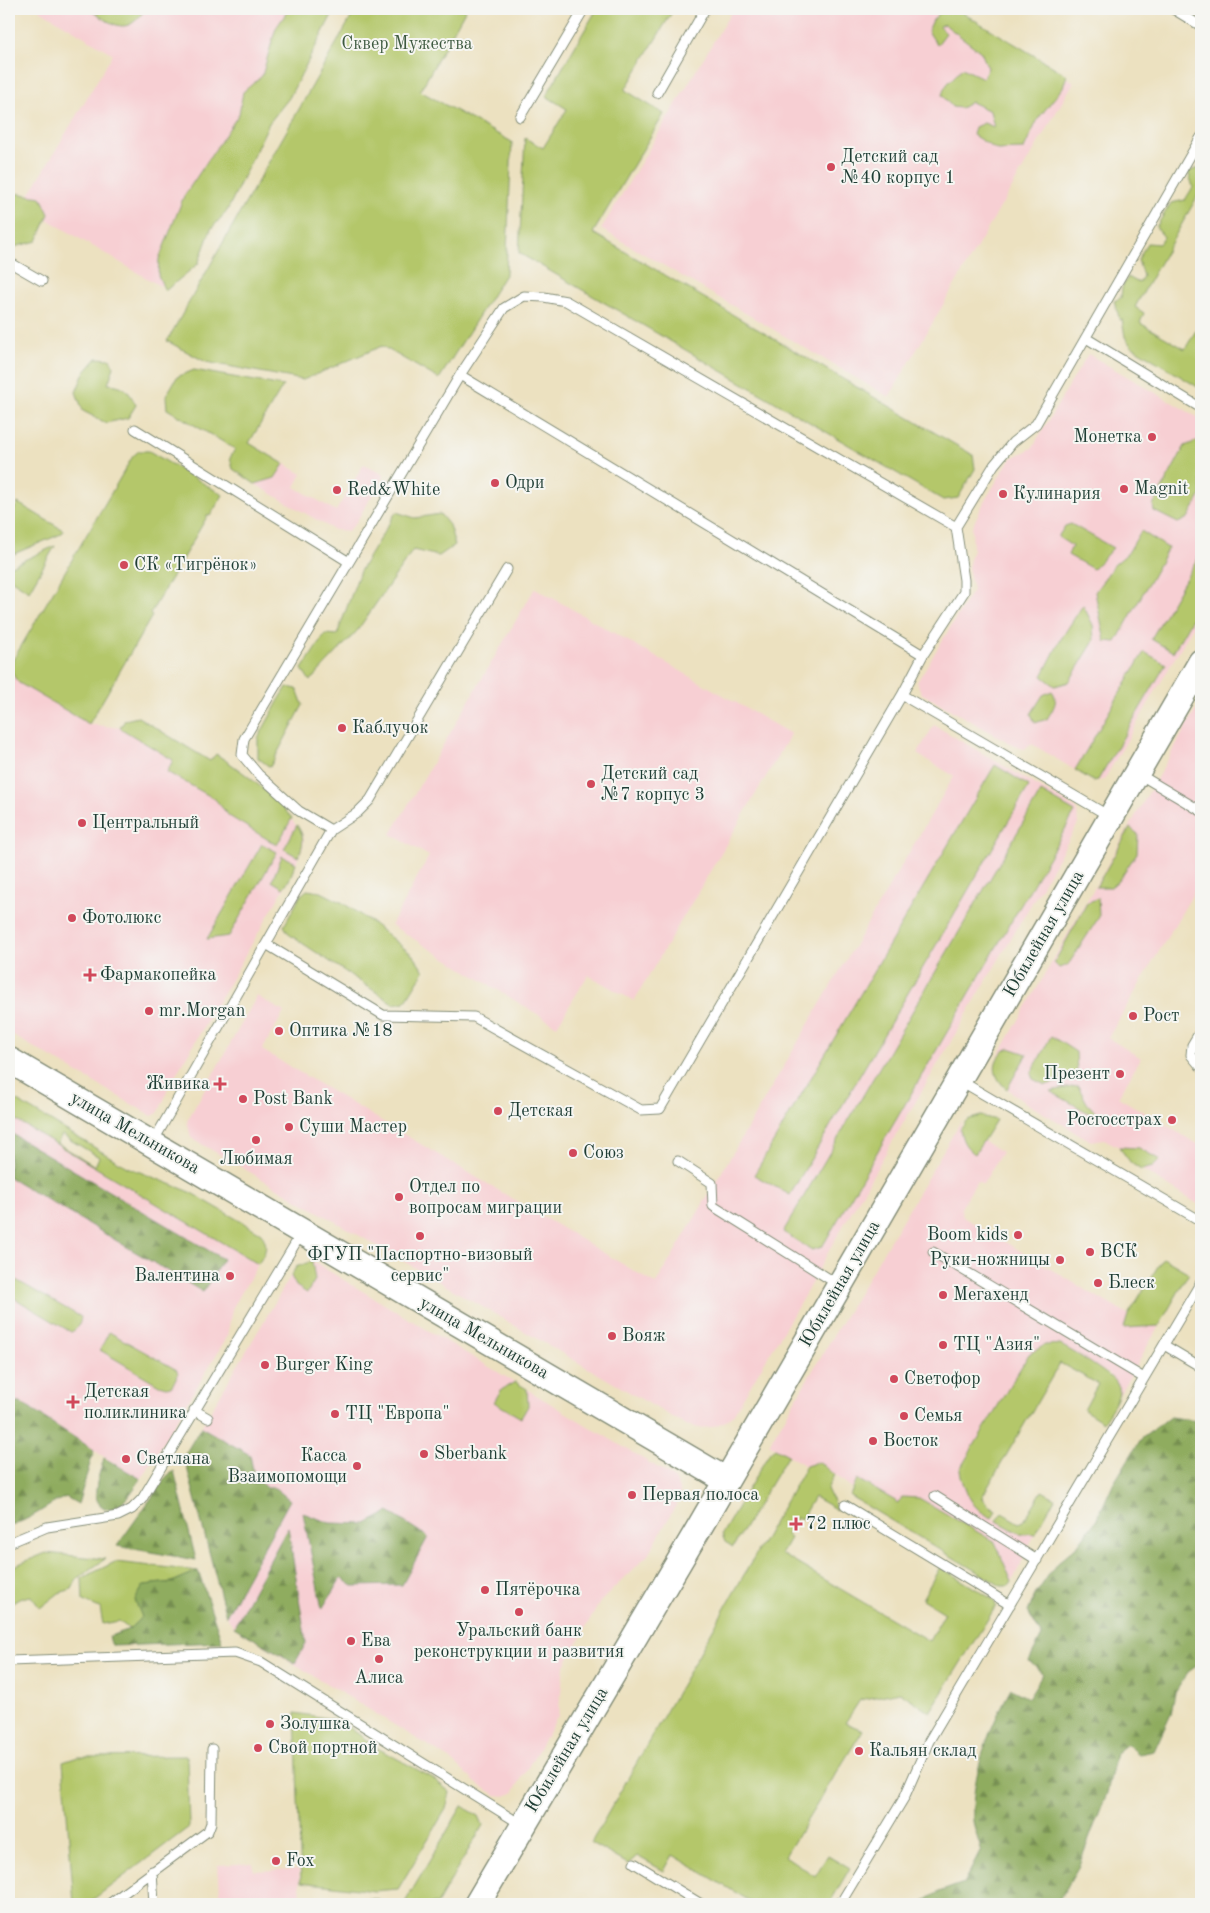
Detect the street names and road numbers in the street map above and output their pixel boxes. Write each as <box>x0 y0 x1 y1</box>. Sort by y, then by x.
street label: Юбилейная улица <box>1000 868 1088 1000</box>
street label: улица Мельникова <box>67 1089 203 1177</box>
street label: Юбилейная улица <box>796 1218 884 1350</box>
street label: улица Мельникова <box>416 1294 552 1382</box>
street label: Юбилейная улица <box>522 1684 612 1816</box>

